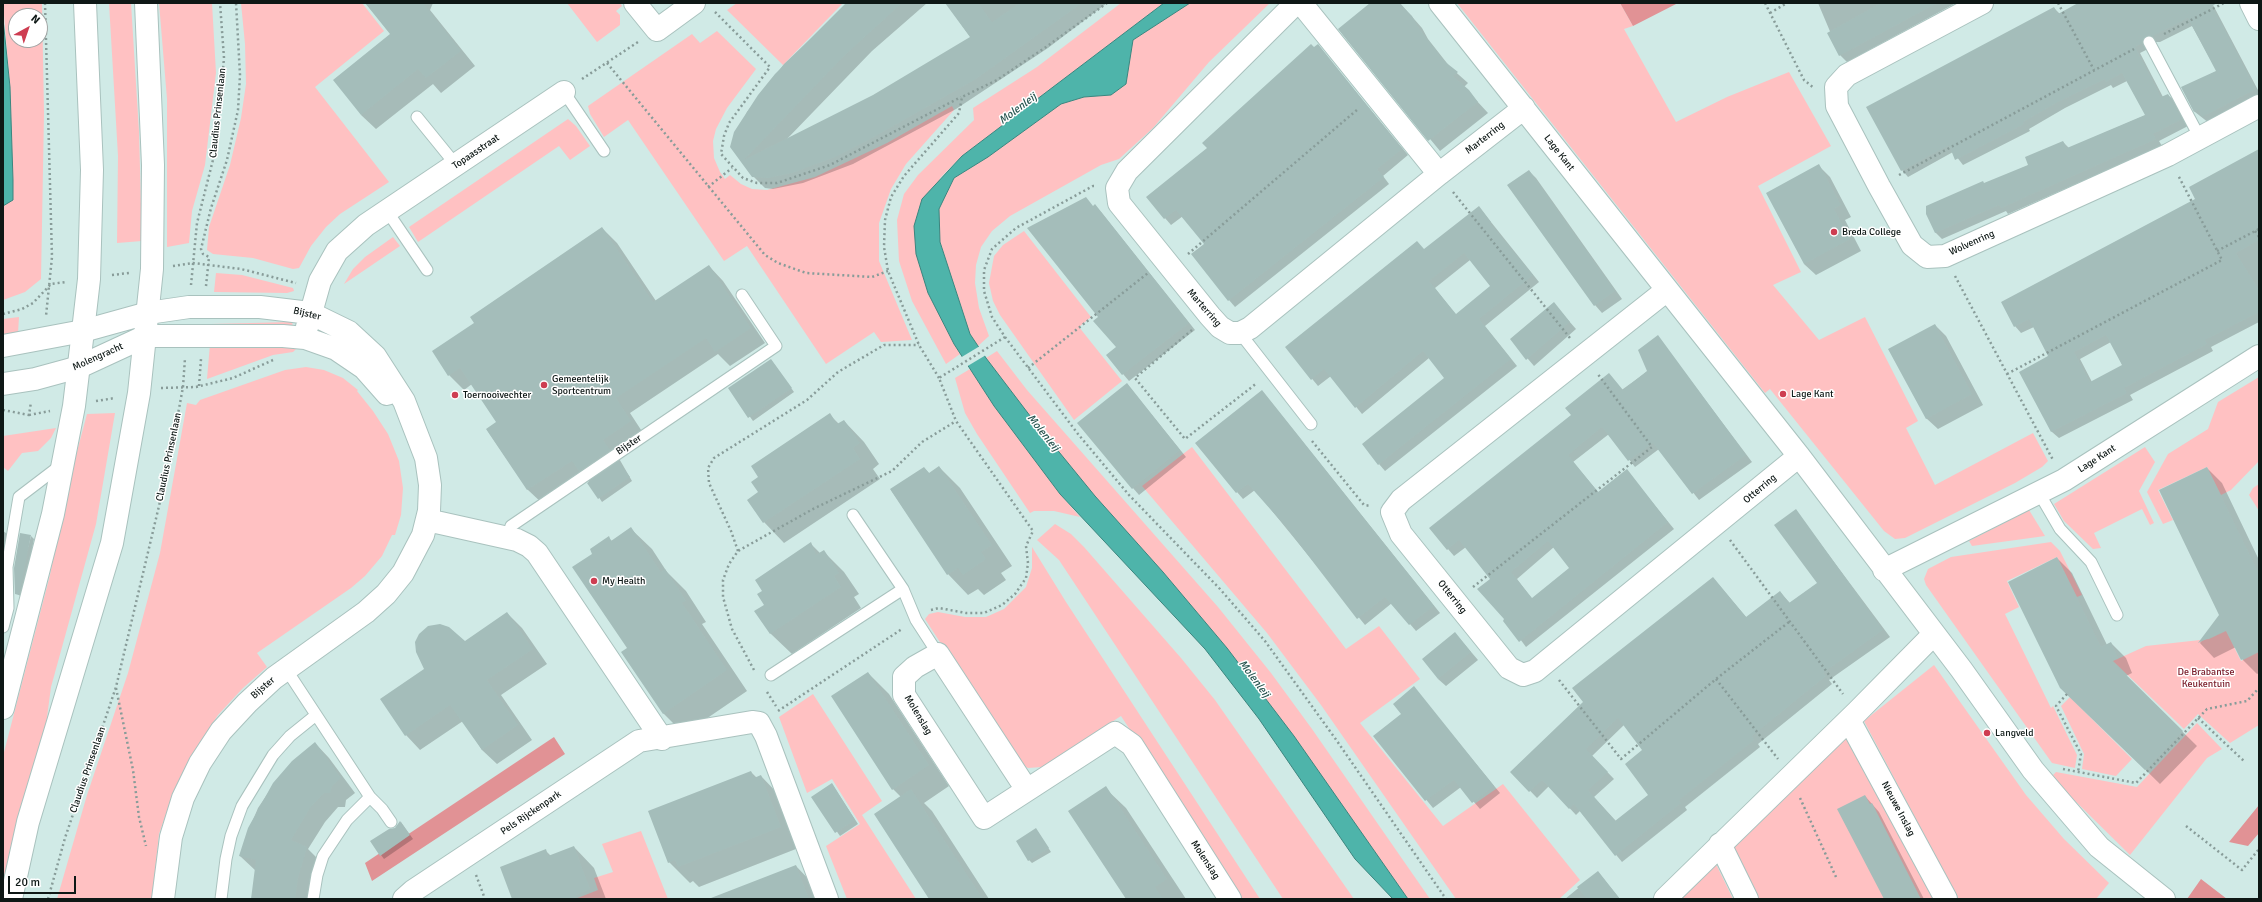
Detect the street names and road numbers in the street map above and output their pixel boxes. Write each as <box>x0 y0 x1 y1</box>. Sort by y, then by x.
street label: Claudius Prinsenlaan <box>207 67 229 159</box>
street label: Marterring <box>1463 119 1507 157</box>
street label: Topaasstraat <box>450 132 502 172</box>
street label: Lage Kant <box>1541 133 1577 173</box>
street label: Wolvenring <box>1947 228 1997 258</box>
street label: Marterring <box>1184 287 1224 329</box>
street label: Bijster <box>292 305 322 323</box>
street label: Molengracht <box>71 341 125 373</box>
street label: Claudius Prinsenlaan <box>154 412 184 502</box>
street label: Bijster <box>614 432 644 458</box>
street label: Lage Kant <box>2076 442 2118 476</box>
street label: Otterring <box>1741 472 1779 506</box>
street label: Otterring <box>1435 578 1469 616</box>
street label: Bijster <box>248 674 278 702</box>
street label: Molenslag <box>901 693 935 737</box>
street label: Claudius Prinsenlaan <box>68 725 108 815</box>
street label: Nieuwe Inslag <box>1879 780 1917 838</box>
street label: Pels Rijckenpark <box>498 788 564 838</box>
street label: Molenslag <box>1188 838 1222 882</box>

